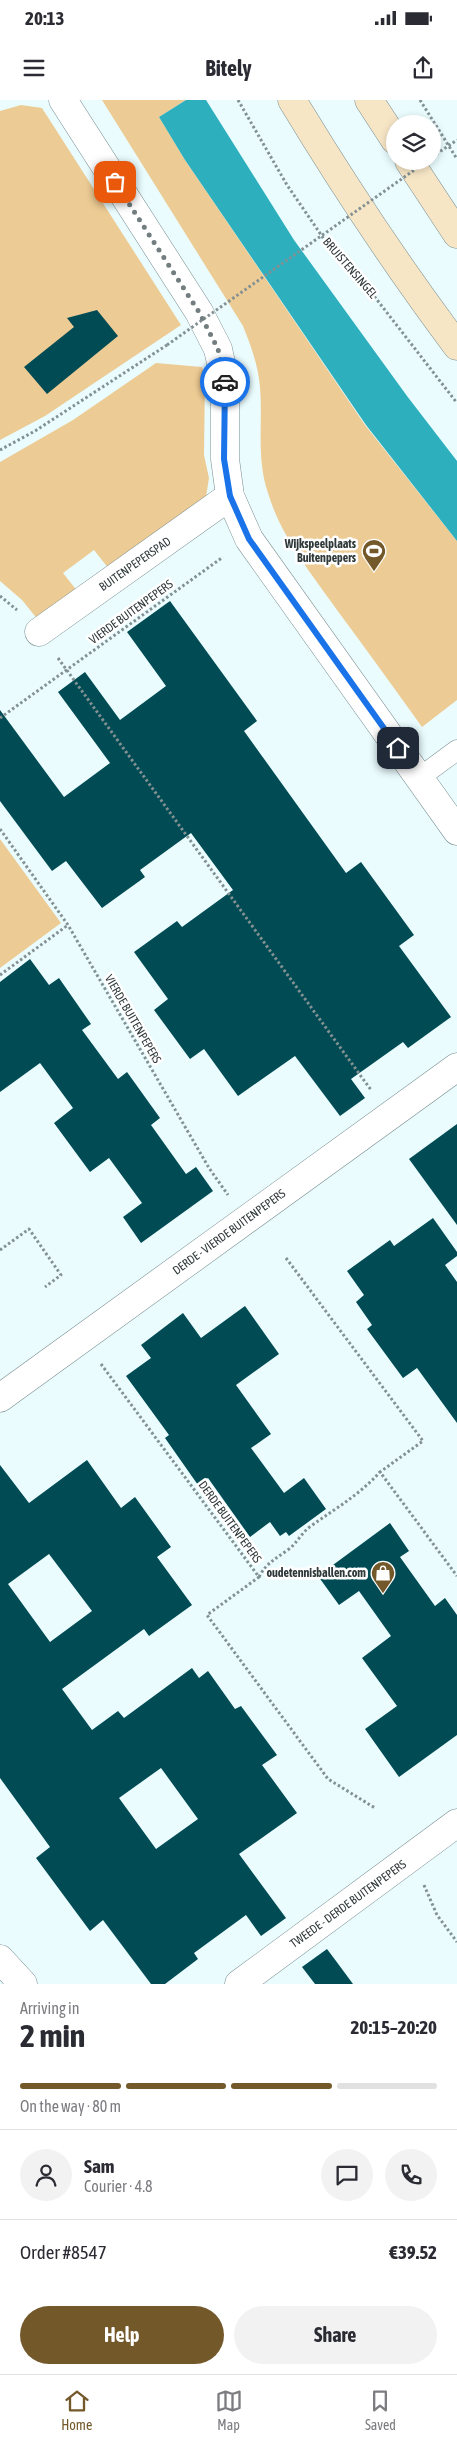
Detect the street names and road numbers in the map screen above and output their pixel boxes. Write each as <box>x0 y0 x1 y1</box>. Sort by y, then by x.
street label: BRUISTENSINGEL <box>320 235 380 301</box>
street label: BUITENPEPERSPAD <box>96 534 174 594</box>
street label: VIERDE BUITENPEPERS <box>86 577 176 647</box>
street label: VIERDE BUITENPEPERS <box>102 972 164 1066</box>
street label: DERDE - VIERDE BUITENPEPERS <box>170 1186 288 1278</box>
street label: DERDE BUITENPEPERS <box>196 1478 264 1566</box>
street label: TWEEDE - DERDE BUITENPEPERS <box>287 1857 409 1951</box>

